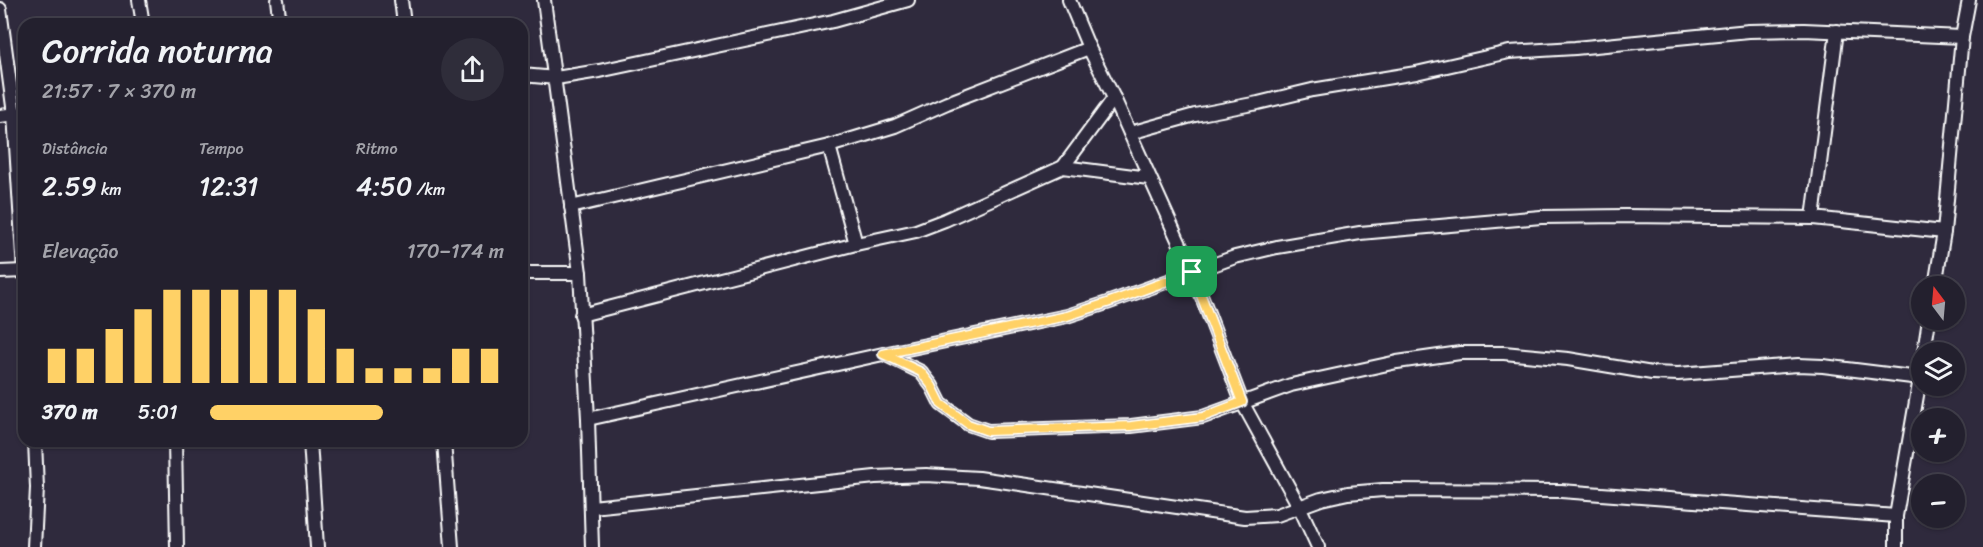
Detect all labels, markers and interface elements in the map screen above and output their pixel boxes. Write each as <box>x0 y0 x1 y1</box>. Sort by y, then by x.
text: Corrida noturna <box>42 22 273 80</box>
button: share <box>441 38 504 101</box>
text: 21:57 · 7 × 370 m <box>42 74 196 109</box>
text: Distância <box>42 134 108 163</box>
text: Tempo <box>199 134 244 163</box>
text: Ritmo <box>356 134 398 163</box>
text: 2.59 <box>42 163 97 209</box>
text: 12:31 <box>199 163 258 209</box>
text: 4:50 <box>356 163 412 209</box>
text: km <box>97 175 122 204</box>
text: /km <box>412 175 445 204</box>
text: Elevação <box>42 234 118 269</box>
text: 170–174 m <box>407 234 504 269</box>
pin <box>1166 246 1217 297</box>
icon: arrive <box>1175 255 1208 288</box>
north arrow <box>1911 276 1965 330</box>
map controls <box>1911 276 1965 528</box>
button: layers <box>1911 342 1965 396</box>
text: 370 m <box>42 395 98 430</box>
text: 5:01 <box>138 395 177 430</box>
button: + <box>1911 408 1965 462</box>
button: − <box>1911 474 1965 528</box>

